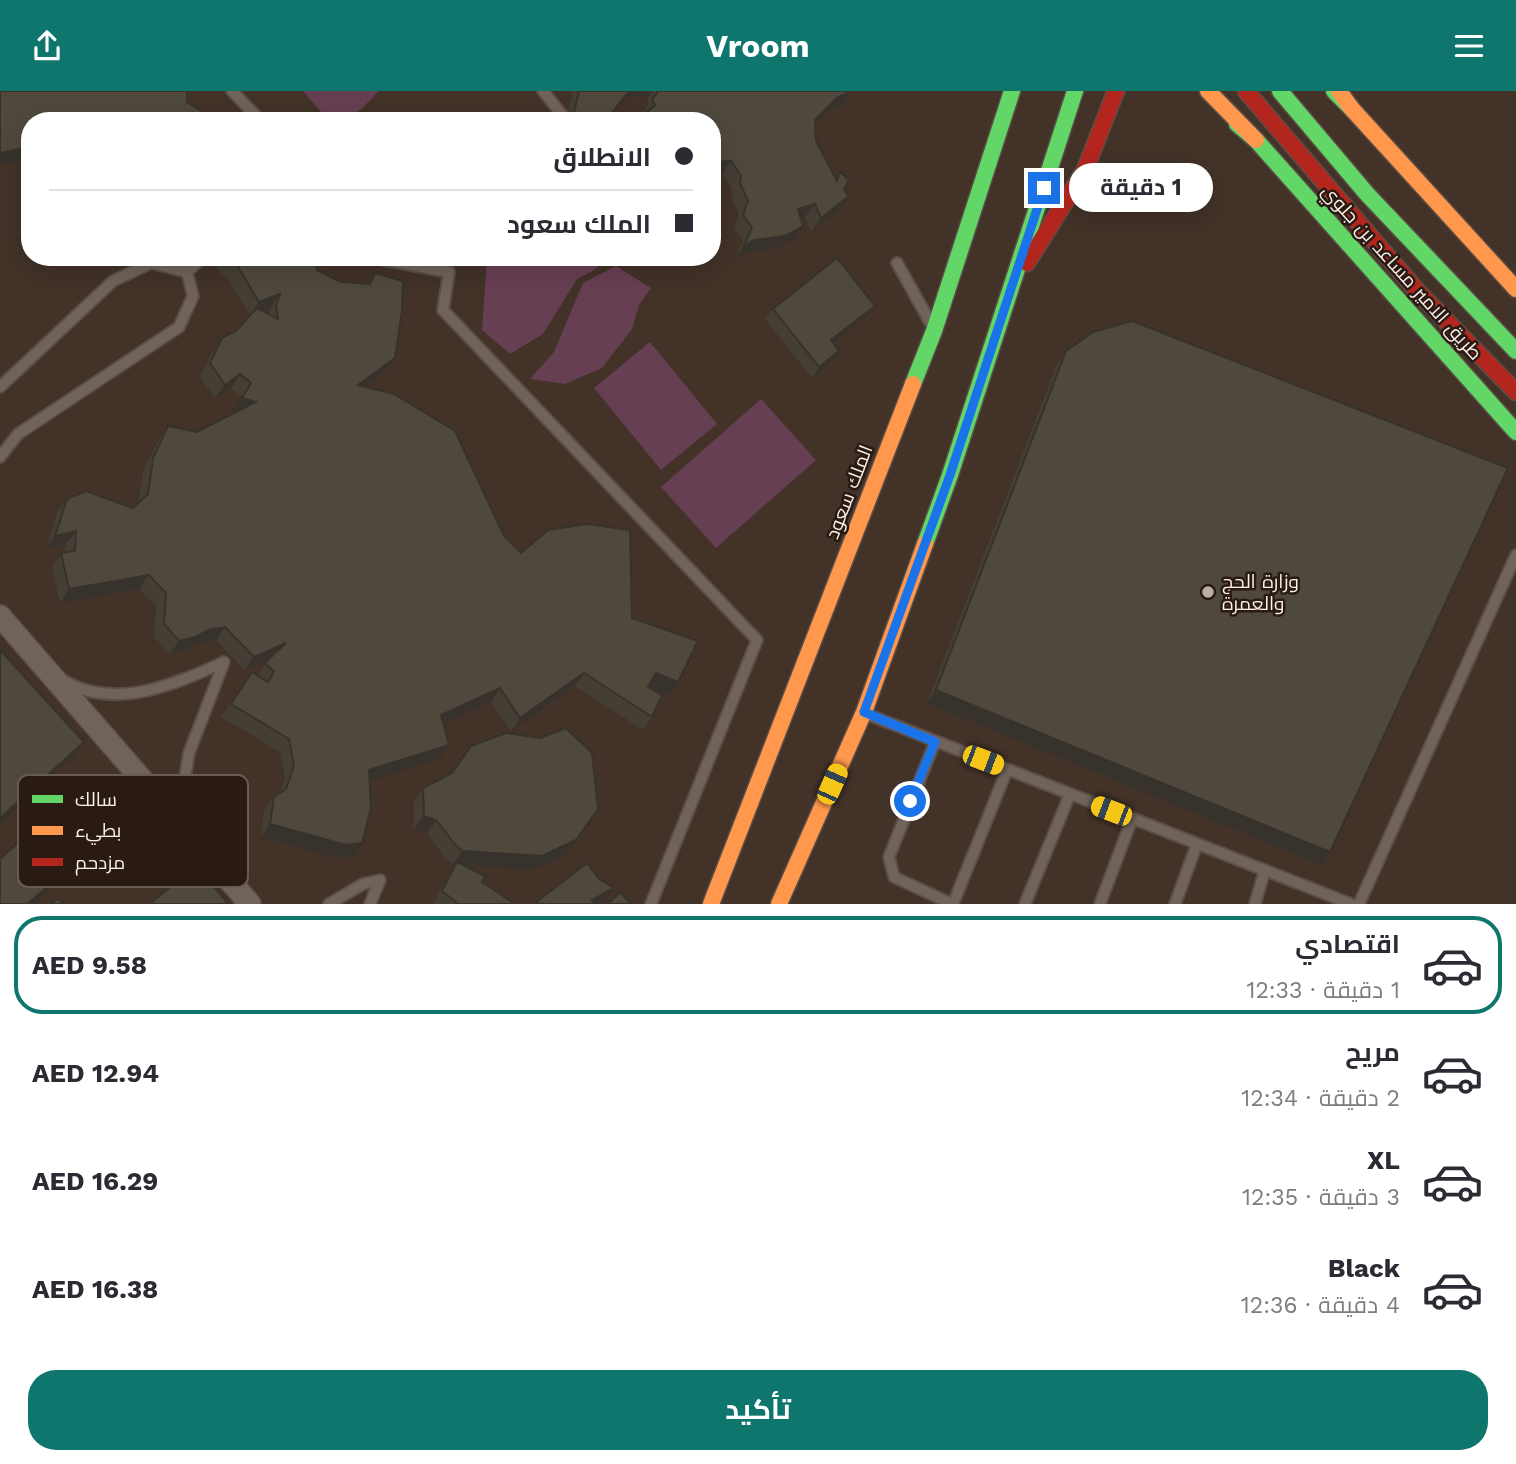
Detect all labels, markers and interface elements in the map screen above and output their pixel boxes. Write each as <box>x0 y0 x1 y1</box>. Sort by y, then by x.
icon: share <box>28 27 66 65</box>
text: Vroom <box>706 27 810 65</box>
icon: menu <box>1450 27 1488 65</box>
text: الانطلاق <box>553 142 651 172</box>
callout: 1 دقيقة <box>1068 163 1212 213</box>
route end <box>1028 172 1060 204</box>
text: 1 دقيقة <box>1100 174 1182 201</box>
street label: طريق الامير مساعد بن جلوي <box>1315 179 1487 367</box>
text: الملك سعود <box>507 209 651 239</box>
street label: الملك سعود <box>821 442 877 542</box>
place label: وزارة الحج والعمرة <box>1222 570 1299 615</box>
marker: وزارة الحج والعمرة <box>1200 584 1216 600</box>
car <box>960 743 1007 777</box>
car <box>814 761 851 807</box>
legend <box>18 775 248 887</box>
route start <box>894 785 926 817</box>
text: سالك <box>75 788 117 811</box>
car <box>1088 794 1135 828</box>
text: بطيء <box>75 819 121 845</box>
text: مزدحم <box>75 851 125 876</box>
text: اقتصادي <box>1295 929 1400 959</box>
icon: car <box>1421 934 1484 997</box>
text: AED 9.58 <box>32 950 147 980</box>
text: 1 دقيقة · 12:33 <box>1246 977 1400 1004</box>
text: مريح <box>1345 1037 1400 1067</box>
icon: car <box>1421 1042 1484 1105</box>
text: AED 12.94 <box>32 1058 159 1088</box>
text: 2 دقيقة · 12:34 <box>1241 1085 1400 1112</box>
text: XL <box>1367 1145 1400 1175</box>
icon: car <box>1421 1150 1484 1213</box>
text: AED 16.29 <box>32 1166 158 1196</box>
text: 3 دقيقة · 12:35 <box>1242 1184 1400 1211</box>
text: Black <box>1328 1253 1400 1283</box>
icon: car <box>1421 1258 1484 1321</box>
text: AED 16.38 <box>32 1274 158 1304</box>
text: 4 دقيقة · 12:36 <box>1241 1292 1400 1319</box>
button: تأكيد <box>28 1370 1488 1450</box>

